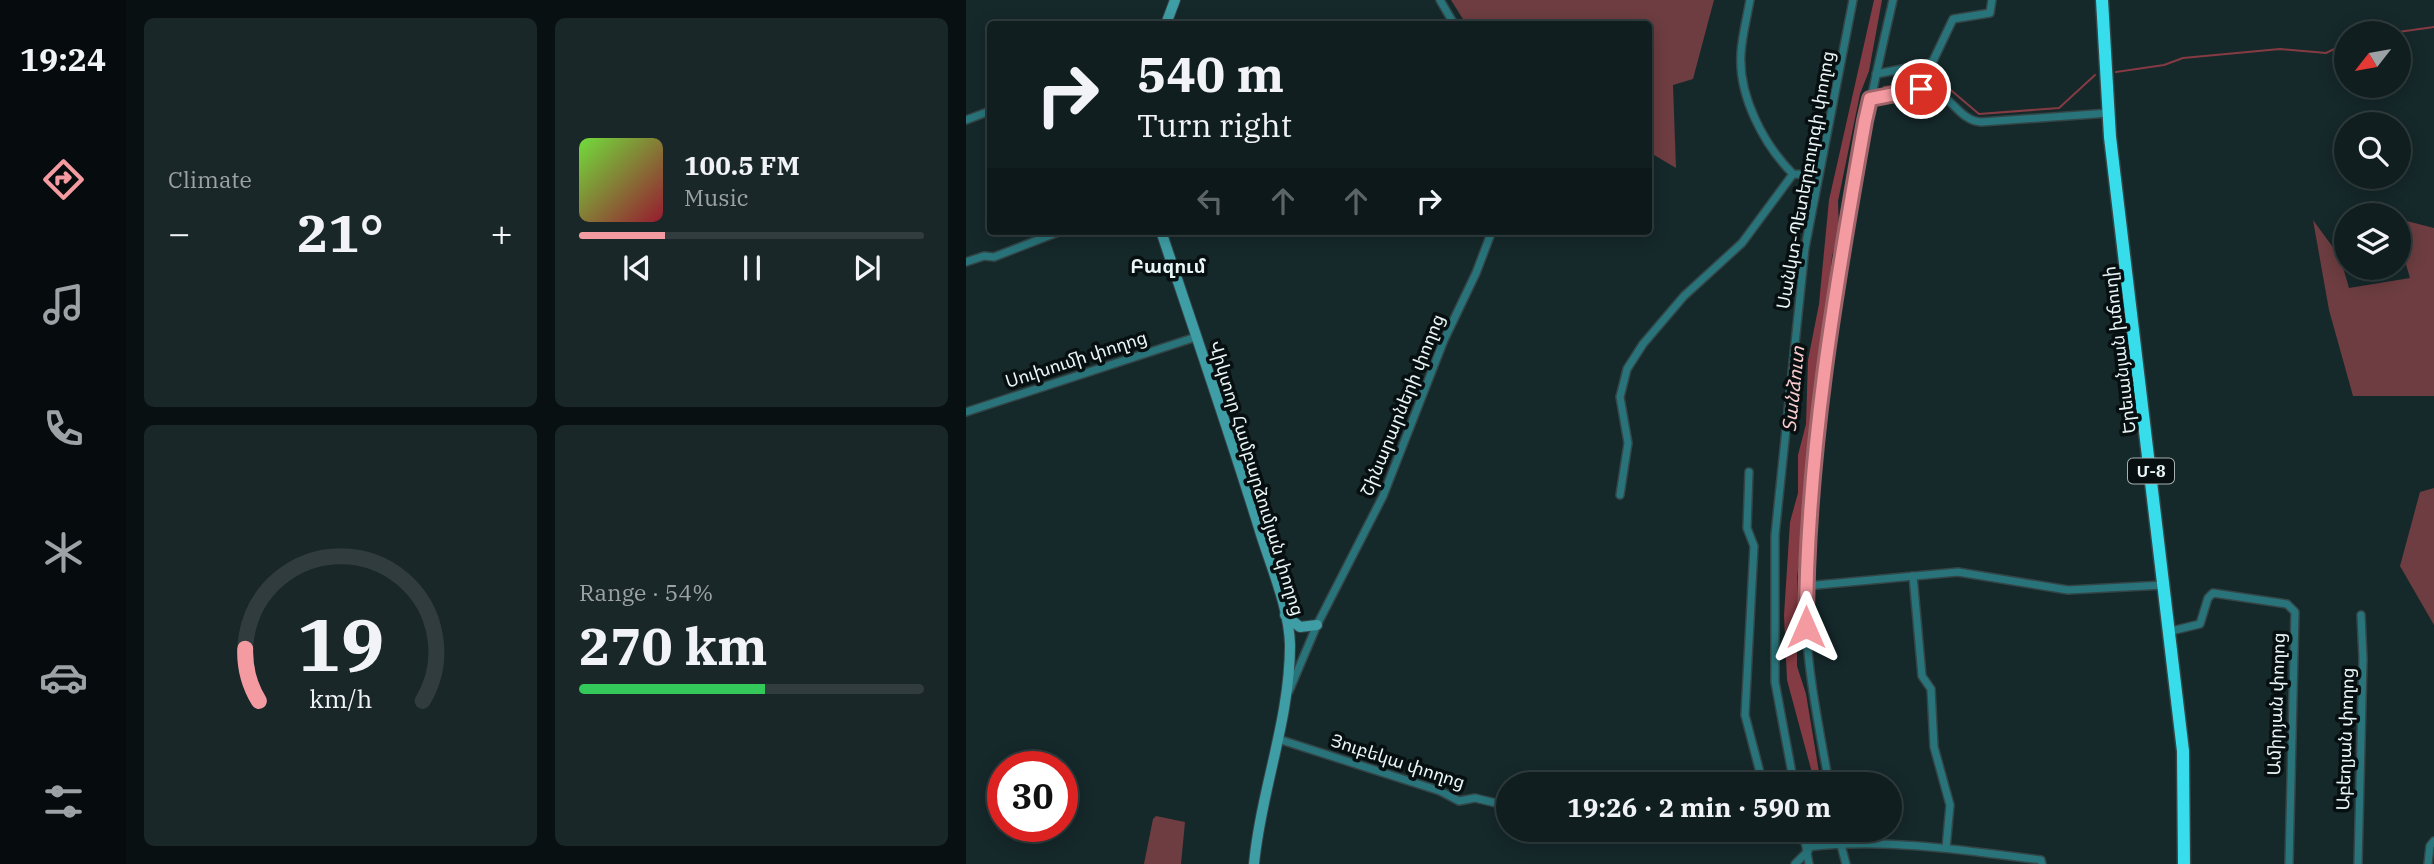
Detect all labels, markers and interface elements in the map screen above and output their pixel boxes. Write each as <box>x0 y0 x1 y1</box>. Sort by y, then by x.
north arrow <box>2334 21 2412 98</box>
map controls <box>2334 21 2411 280</box>
text: 19:24 <box>20 38 106 80</box>
text: 540 m <box>1137 42 1284 105</box>
icon: right <box>1022 49 1113 140</box>
street label: Սանկտ-Պետերբուրգի փողոց <box>1771 49 1839 311</box>
pin <box>1891 59 1951 119</box>
icon: arrive <box>1902 70 1940 108</box>
text: Turn right <box>1137 104 1292 146</box>
button: search <box>2334 112 2411 189</box>
text: 100.5 FM <box>684 148 800 182</box>
icon: directions <box>39 155 88 204</box>
text: Climate <box>168 164 252 194</box>
text: Music <box>684 182 749 212</box>
icon: left <box>1191 182 1229 220</box>
icon: ahead <box>1264 182 1302 220</box>
icon: ahead <box>1337 182 1375 220</box>
icon: right <box>1410 182 1448 220</box>
text: 21° <box>297 199 384 266</box>
button: layers <box>2334 203 2411 280</box>
text: − <box>168 208 191 257</box>
text: + <box>490 208 513 257</box>
icon: previous <box>618 249 656 287</box>
icon: pause <box>733 249 771 287</box>
icon: next <box>848 249 886 287</box>
district label: Բազում <box>1130 254 1206 278</box>
street label: Երեւանյան խճուղի <box>2097 265 2141 435</box>
icon: music <box>39 280 88 329</box>
street label: Շինարարների փողոց <box>1355 311 1449 499</box>
street label: Սուխումի փողոց <box>1002 325 1150 393</box>
street label: Վիկտոր Համբարձումյան փողոց <box>1204 338 1310 618</box>
water label: Տանձուտ <box>1777 345 1809 433</box>
icon: phone <box>39 404 88 453</box>
road number: Մ-8 <box>2128 458 2174 484</box>
icon: climate <box>39 528 88 577</box>
text: Range · 54% <box>579 577 713 607</box>
position arrow <box>1769 590 1843 664</box>
text: 19 <box>297 597 384 692</box>
text: 270 km <box>579 612 768 679</box>
street label: Ամիրյան փողոց <box>2262 632 2290 776</box>
icon: car <box>39 653 88 702</box>
street label: Աբեղյան փողոց <box>2331 667 2359 811</box>
text: km/h <box>309 682 372 715</box>
street label: Յուբեկա փողոց <box>1328 728 1468 794</box>
speed limit sign: 30 <box>987 751 1078 842</box>
icon: filters <box>39 777 88 826</box>
text: 19:26 · 2 min · 590 m <box>1567 790 1831 824</box>

